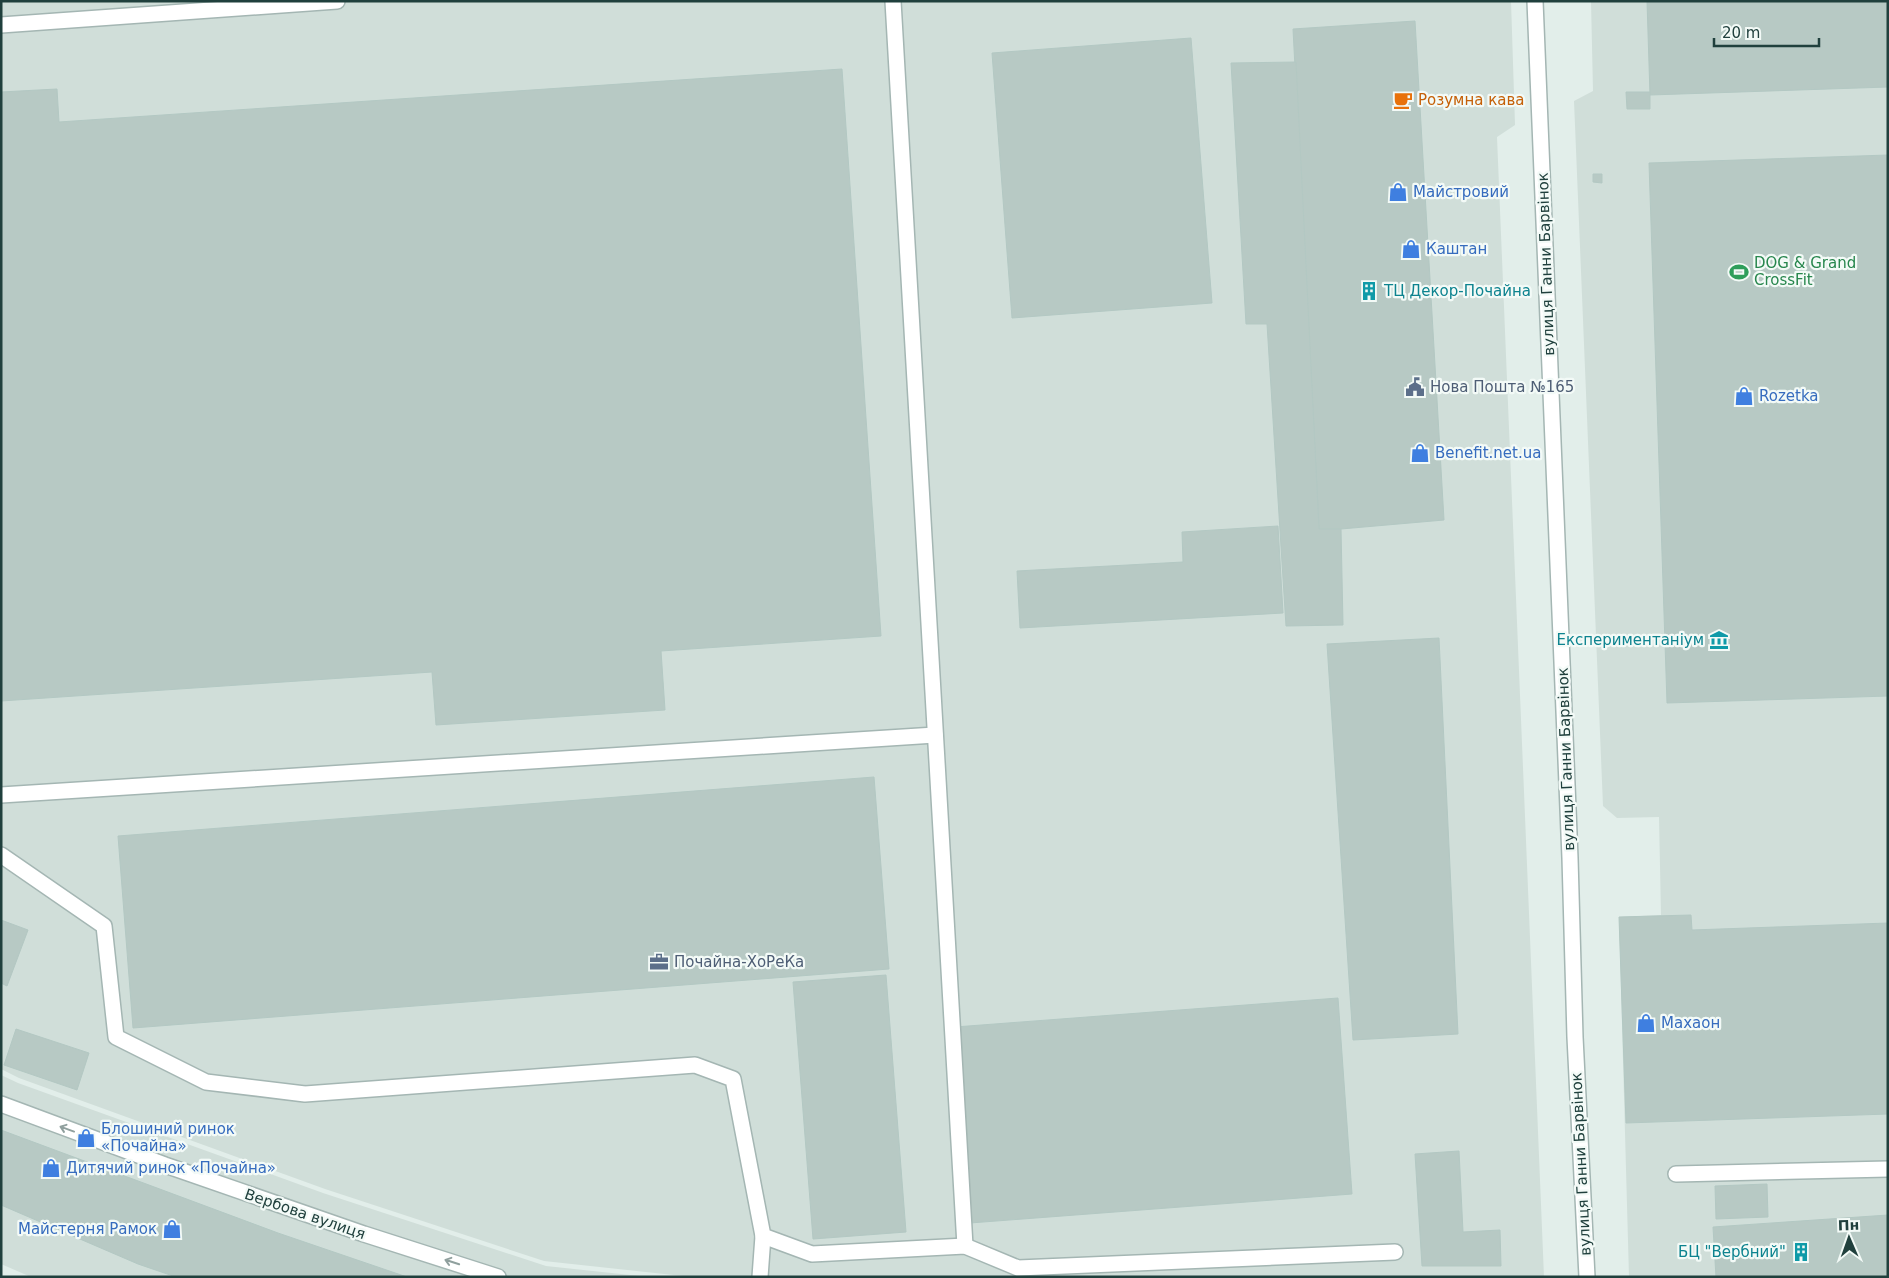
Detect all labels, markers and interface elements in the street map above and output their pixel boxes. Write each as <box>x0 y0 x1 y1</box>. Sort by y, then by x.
scale bar <box>1714 15 1819 47</box>
text: 20 m <box>1722 24 1760 42</box>
cafe icon: Розумна кава <box>1392 89 1414 111</box>
place label: Розумна кава <box>1418 91 1524 109</box>
street label: вулиця Ганни Барвінок <box>1534 172 1558 356</box>
shop icon: Майстровий <box>1387 181 1409 203</box>
place label: Майстровий <box>1413 183 1509 201</box>
shop icon: Каштан <box>1400 238 1422 260</box>
place label: Каштан <box>1426 240 1487 258</box>
place label: DOG & Grand CrossFit <box>1754 254 1856 289</box>
sports icon: DOG & Grand CrossFit <box>1728 261 1750 283</box>
building icon: ТЦ Декор-Почайна <box>1358 280 1380 302</box>
place label: ТЦ Декор-Почайна <box>1383 282 1531 300</box>
public building icon: Нова Пошта №165 <box>1404 376 1426 398</box>
place label: Нова Пошта №165 <box>1430 378 1574 396</box>
shop icon: Rozetka <box>1733 385 1755 407</box>
place label: Rozetka <box>1759 387 1819 405</box>
shop icon: Benefit.net.ua <box>1409 442 1431 464</box>
place label: Benefit.net.ua <box>1435 444 1541 462</box>
museum icon: Експериментаніум <box>1708 629 1730 651</box>
place label: Експериментаніум <box>1556 631 1704 649</box>
street label: вулиця Ганни Барвінок <box>1554 667 1578 851</box>
office icon: Почайна-ХоРеКа <box>648 951 670 973</box>
place label: Почайна-ХоРеКа <box>674 953 804 971</box>
shop icon: Махаон <box>1635 1012 1657 1034</box>
place label: Махаон <box>1661 1014 1720 1032</box>
street label: вулиця Ганни Барвінок <box>1567 1072 1595 1256</box>
place label: Блошиний ринок «Почайна» <box>101 1120 235 1155</box>
one-way arrow <box>59 1124 75 1133</box>
shop icon: Блошиний ринок «Почайна» <box>75 1127 97 1149</box>
shop icon: Дитячий ринок «Почайна» <box>40 1157 62 1179</box>
place label: Дитячий ринок «Почайна» <box>66 1159 276 1177</box>
street label: Вербова вулиця <box>242 1185 368 1243</box>
north arrow <box>1824 1213 1874 1263</box>
text: Пн <box>1838 1217 1860 1233</box>
shop icon: Майстерня Рамок <box>161 1218 183 1240</box>
place label: Майстерня Рамок <box>18 1220 157 1238</box>
building icon: БЦ "Вербний" <box>1790 1241 1812 1263</box>
place label: БЦ "Вербний" <box>1678 1243 1786 1261</box>
one-way arrow <box>444 1257 460 1266</box>

